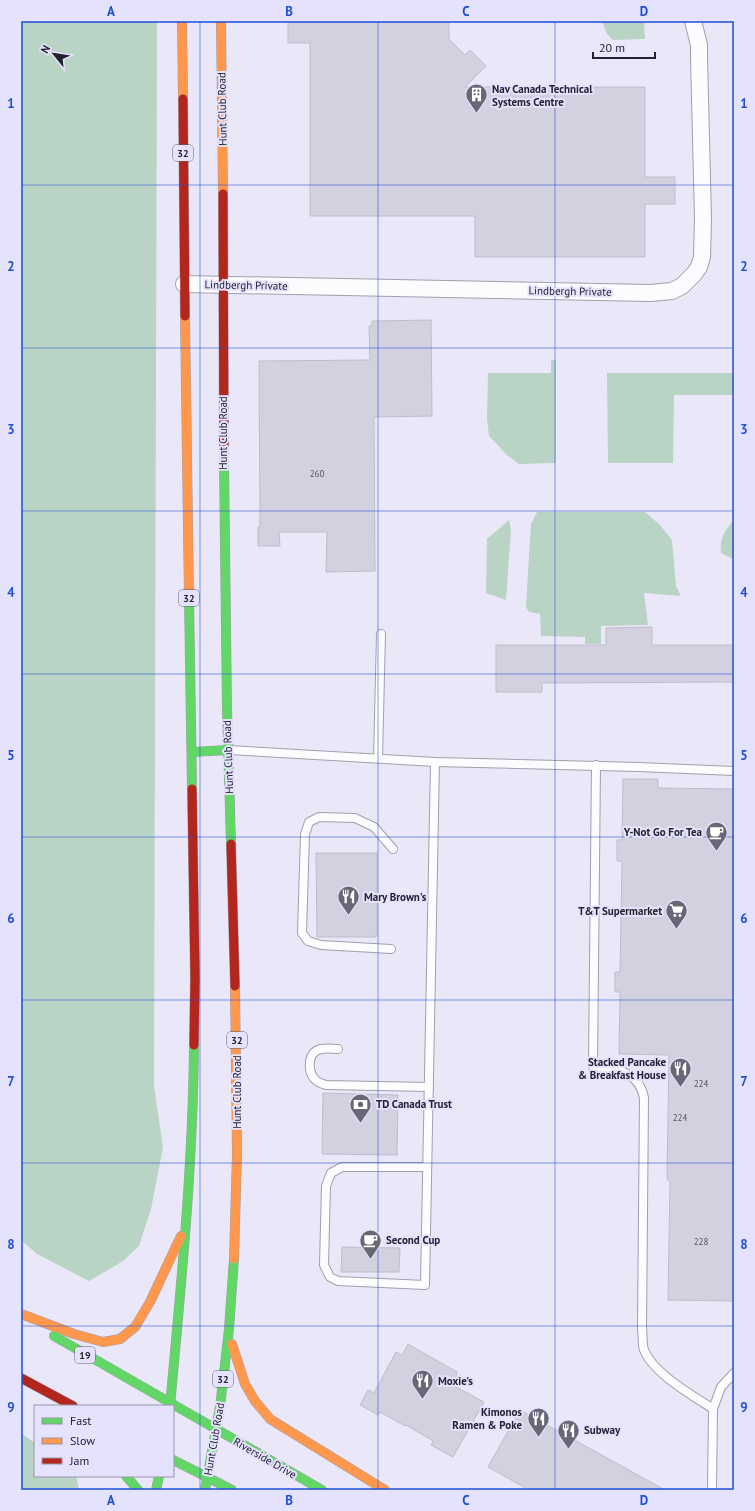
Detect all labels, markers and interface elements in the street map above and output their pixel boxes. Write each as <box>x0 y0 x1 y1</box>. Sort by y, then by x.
text: A <box>107 3 115 20</box>
text: B <box>285 3 293 20</box>
text: C <box>462 3 470 20</box>
text: D <box>640 3 648 20</box>
north arrow <box>34 34 74 74</box>
scale bar <box>593 34 655 60</box>
text: 20 m <box>599 40 625 55</box>
text: N <box>37 42 53 56</box>
street label: Hunt Club Road <box>214 72 230 146</box>
building icon: Nav Canada Technical Systems Centre <box>464 82 490 115</box>
place label: Nav Canada Technical Systems Centre <box>492 82 593 109</box>
text: 1 <box>7 95 15 112</box>
text: 1 <box>740 95 748 112</box>
road number: 32 <box>173 145 193 161</box>
text: 2 <box>7 258 15 275</box>
text: 2 <box>740 258 748 275</box>
street label: Lindbergh Private <box>204 277 288 293</box>
street label: Lindbergh Private <box>528 283 612 299</box>
street label: Hunt Club Road <box>216 396 230 470</box>
text: 3 <box>7 421 15 438</box>
text: 3 <box>740 421 748 438</box>
house number: 260 <box>310 468 324 479</box>
text: 4 <box>7 584 15 601</box>
text: 4 <box>740 584 748 601</box>
road number: 32 <box>179 590 199 606</box>
street label: Hunt Club Road <box>220 720 236 794</box>
text: 5 <box>7 747 15 764</box>
text: 5 <box>740 747 748 764</box>
cafe icon: Y-Not Go For Tea <box>704 819 730 852</box>
place label: Y-Not Go For Tea <box>623 825 702 839</box>
restaurant icon: Mary Brown's <box>336 884 362 917</box>
place label: Mary Brown's <box>364 890 427 904</box>
supermarket icon: T&T Supermarket <box>664 898 690 931</box>
place label: T&T Supermarket <box>578 904 662 918</box>
text: 6 <box>7 910 15 927</box>
text: 6 <box>740 910 748 927</box>
road number: 32 <box>227 1032 247 1048</box>
street label: Hunt Club Road <box>230 1055 244 1129</box>
place label: Stacked Pancake & Breakfast House <box>578 1055 666 1082</box>
restaurant icon: Stacked Pancake & Breakfast House <box>668 1055 694 1088</box>
text: 7 <box>7 1073 15 1090</box>
text: 7 <box>740 1073 748 1090</box>
house number: 224 <box>694 1078 708 1089</box>
bank icon: TD Canada Trust <box>347 1091 373 1124</box>
place label: TD Canada Trust <box>376 1097 452 1111</box>
house number: 224 <box>673 1112 687 1123</box>
cafe icon: Second Cup <box>358 1227 384 1260</box>
place label: Second Cup <box>386 1233 440 1247</box>
text: 8 <box>7 1236 15 1253</box>
house number: 228 <box>694 1236 708 1247</box>
text: 8 <box>740 1236 748 1253</box>
road number: 19 <box>75 1347 95 1363</box>
restaurant icon: Moxie's <box>409 1368 435 1401</box>
road number: 32 <box>213 1371 233 1387</box>
place label: Moxie's <box>438 1374 473 1388</box>
text: 9 <box>7 1399 15 1416</box>
text: 9 <box>740 1399 748 1416</box>
street label: Hunt Club Road <box>201 1401 227 1476</box>
legend <box>34 1405 174 1477</box>
place label: Kimonos Ramen & Poke <box>452 1405 522 1432</box>
restaurant icon: Kimonos Ramen & Poke <box>525 1405 551 1438</box>
text: Fast <box>70 1413 91 1428</box>
restaurant icon: Subway <box>555 1417 581 1450</box>
place label: Subway <box>584 1423 621 1437</box>
text: Slow <box>70 1433 95 1448</box>
street label: Riverside Drive <box>231 1434 299 1482</box>
text: Jam <box>69 1453 89 1468</box>
text: A <box>107 1492 115 1509</box>
text: B <box>285 1492 293 1509</box>
text: C <box>462 1492 470 1509</box>
text: D <box>640 1492 648 1509</box>

